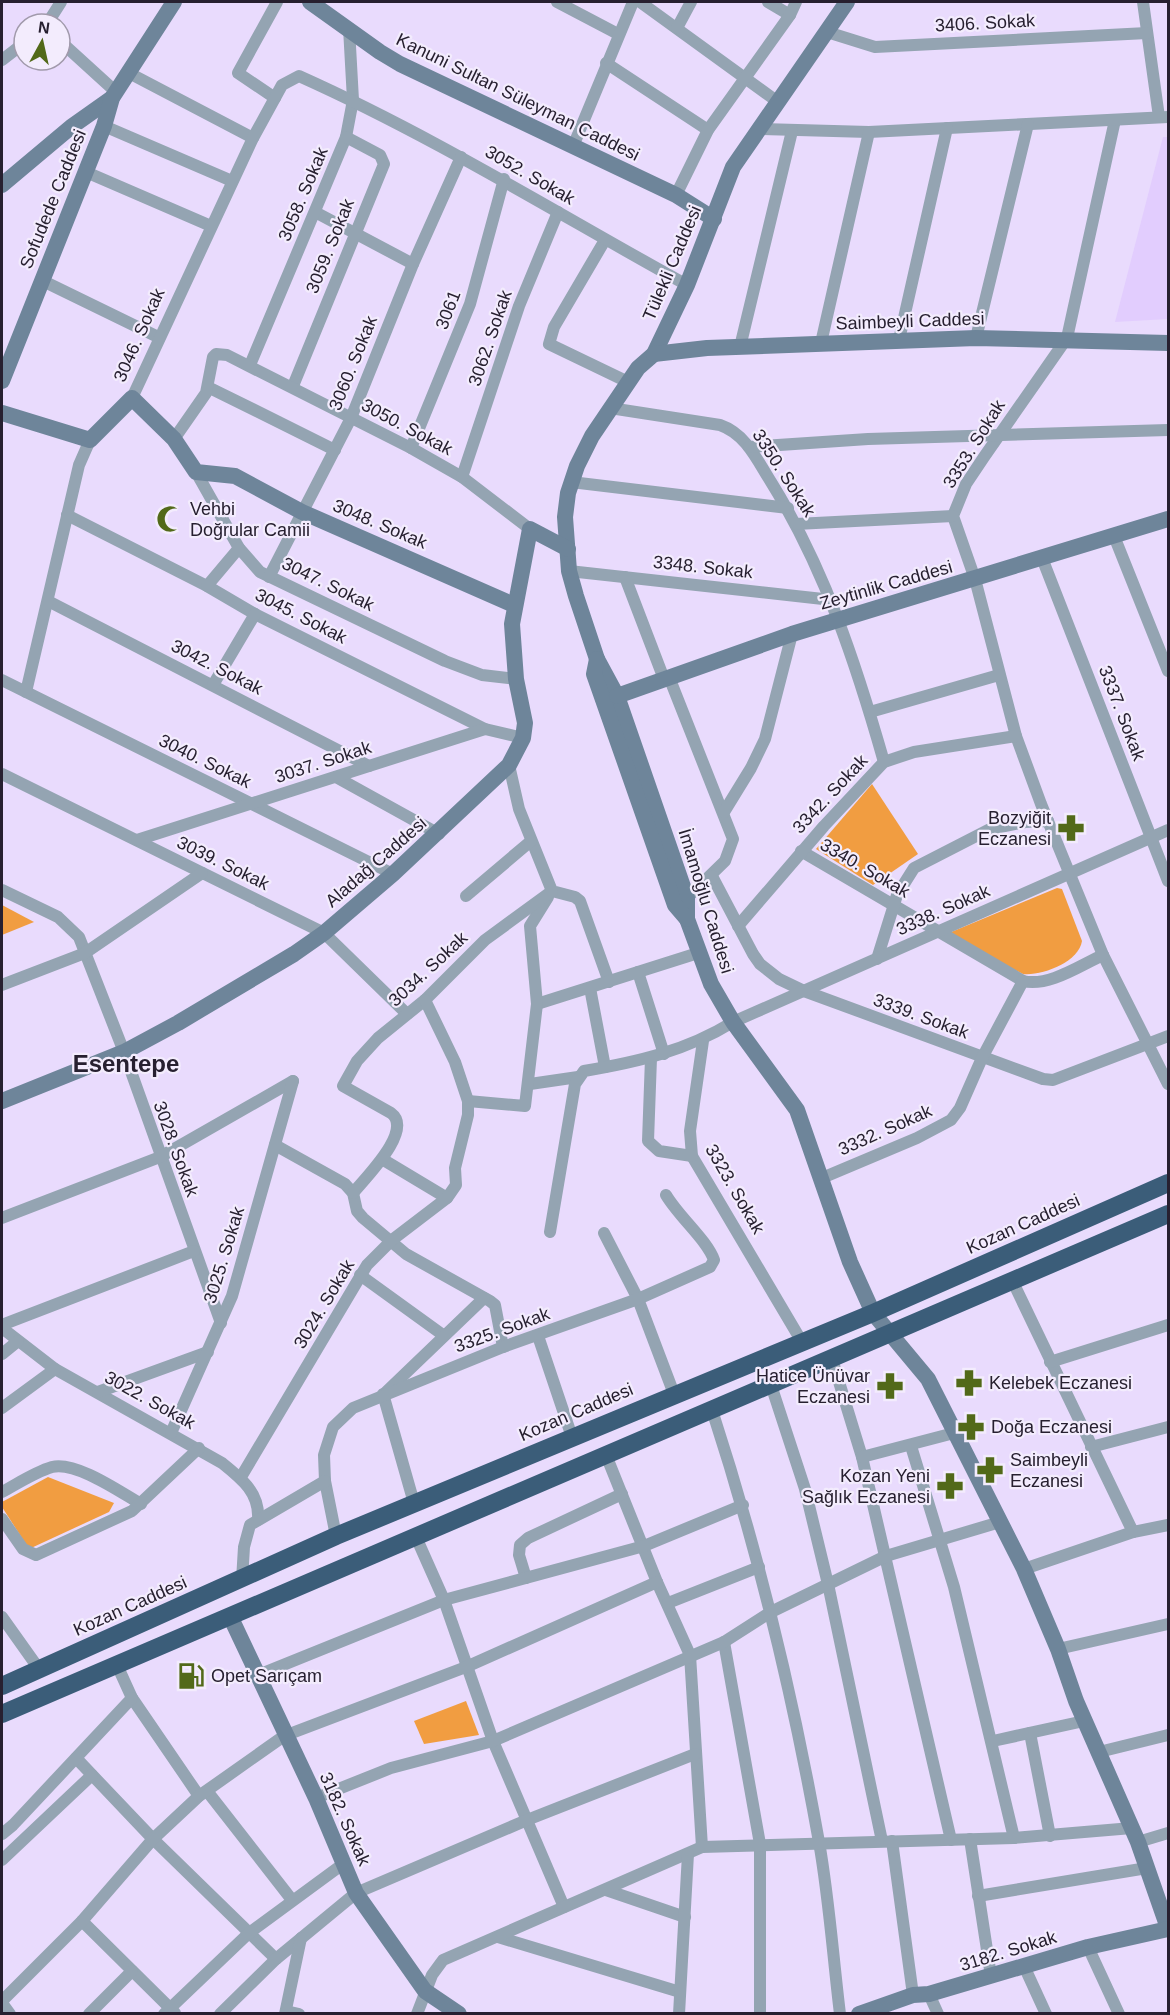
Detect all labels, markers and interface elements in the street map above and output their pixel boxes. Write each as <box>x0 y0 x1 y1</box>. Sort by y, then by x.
street label: 3406. Sokak <box>935 10 1036 36</box>
north arrow <box>12 12 72 72</box>
text: N <box>37 18 51 37</box>
street label: Kanuni Sultan Süleyman Caddesi <box>393 29 643 165</box>
street label: Sofudede Caddesi <box>16 127 90 271</box>
street label: 3052. Sokak <box>482 141 579 209</box>
street label: 3058. Sokak <box>274 143 332 244</box>
street label: 3059. Sokak <box>302 195 358 296</box>
street label: Tülekli Caddesi <box>639 202 705 324</box>
street label: 3046. Sokak <box>110 284 169 385</box>
street label: 3062. Sokak <box>464 286 516 389</box>
street label: 3061 <box>431 288 465 332</box>
street label: Saimbeyli Caddesi <box>835 308 985 334</box>
street label: 3060. Sokak <box>325 312 381 413</box>
street label: 3050. Sokak <box>358 395 457 460</box>
street label: 3353. Sokak <box>939 395 1010 492</box>
street label: 3350. Sokak <box>748 426 820 521</box>
street label: 3048. Sokak <box>330 495 431 553</box>
place label: Vehbi Doğrular Camii <box>190 499 310 540</box>
mosque icon: Vehbi Doğrular Camii <box>155 504 185 534</box>
street label: 3348. Sokak <box>652 552 755 582</box>
street label: 3047. Sokak <box>279 553 378 615</box>
street label: Zeytinlik Caddesi <box>817 556 955 614</box>
street label: 3045. Sokak <box>252 584 351 648</box>
street label: 3042. Sokak <box>168 635 267 699</box>
street label: 3337. Sokak <box>1095 663 1150 764</box>
street label: 3040. Sokak <box>156 730 255 792</box>
street label: 3037. Sokak <box>272 737 375 787</box>
street label: 3342. Sokak <box>789 750 872 837</box>
place label: Bozyiğit Eczanesi <box>978 808 1051 849</box>
street label: Aladağ Caddesi <box>321 813 431 911</box>
pharmacy icon: Bozyiğit Eczanesi <box>1056 813 1086 843</box>
street label: İmamoğlu Caddesi <box>674 826 738 976</box>
street label: 3039. Sokak <box>174 832 273 894</box>
street label: 3340. Sokak <box>817 834 914 902</box>
street label: 3338. Sokak <box>893 880 994 939</box>
street label: 3034. Sokak <box>385 927 472 1010</box>
street label: 3339. Sokak <box>871 989 972 1043</box>
district label: Esentepe <box>73 1050 179 1077</box>
street label: 3028. Sokak <box>149 1099 203 1200</box>
street label: 3332. Sokak <box>835 1100 936 1159</box>
street label: 3323. Sokak <box>701 1141 769 1238</box>
street label: Kozan Caddesi <box>963 1190 1083 1258</box>
street label: 3025. Sokak <box>200 1203 248 1306</box>
street label: 3024. Sokak <box>290 1255 359 1352</box>
street label: 3325. Sokak <box>452 1303 553 1357</box>
place label: Hatice Ünüvar Eczanesi <box>756 1366 870 1407</box>
street label: 3022. Sokak <box>101 1367 199 1433</box>
pharmacy icon: Kelebek Eczanesi <box>954 1368 984 1398</box>
pharmacy icon: Hatice Ünüvar Eczanesi <box>875 1371 905 1401</box>
place label: Kelebek Eczanesi <box>989 1373 1132 1393</box>
street label: Kozan Caddesi <box>516 1379 636 1445</box>
pharmacy icon: Doğa Eczanesi <box>956 1412 986 1442</box>
place label: Doğa Eczanesi <box>991 1417 1112 1437</box>
place label: Saimbeyli Eczanesi <box>1010 1450 1088 1491</box>
pharmacy icon: Saimbeyli Eczanesi <box>975 1455 1005 1485</box>
place label: Kozan Yeni Sağlık Eczanesi <box>802 1466 930 1507</box>
pharmacy icon: Kozan Yeni Sağlık Eczanesi <box>935 1471 965 1501</box>
street label: Kozan Caddesi <box>70 1572 190 1640</box>
fuel station icon: Opet Sarıçam <box>176 1661 206 1691</box>
place label: Opet Sarıçam <box>211 1666 322 1686</box>
street label: 3182. Sokak <box>316 1769 375 1870</box>
street label: 3182. Sokak <box>957 1927 1060 1975</box>

